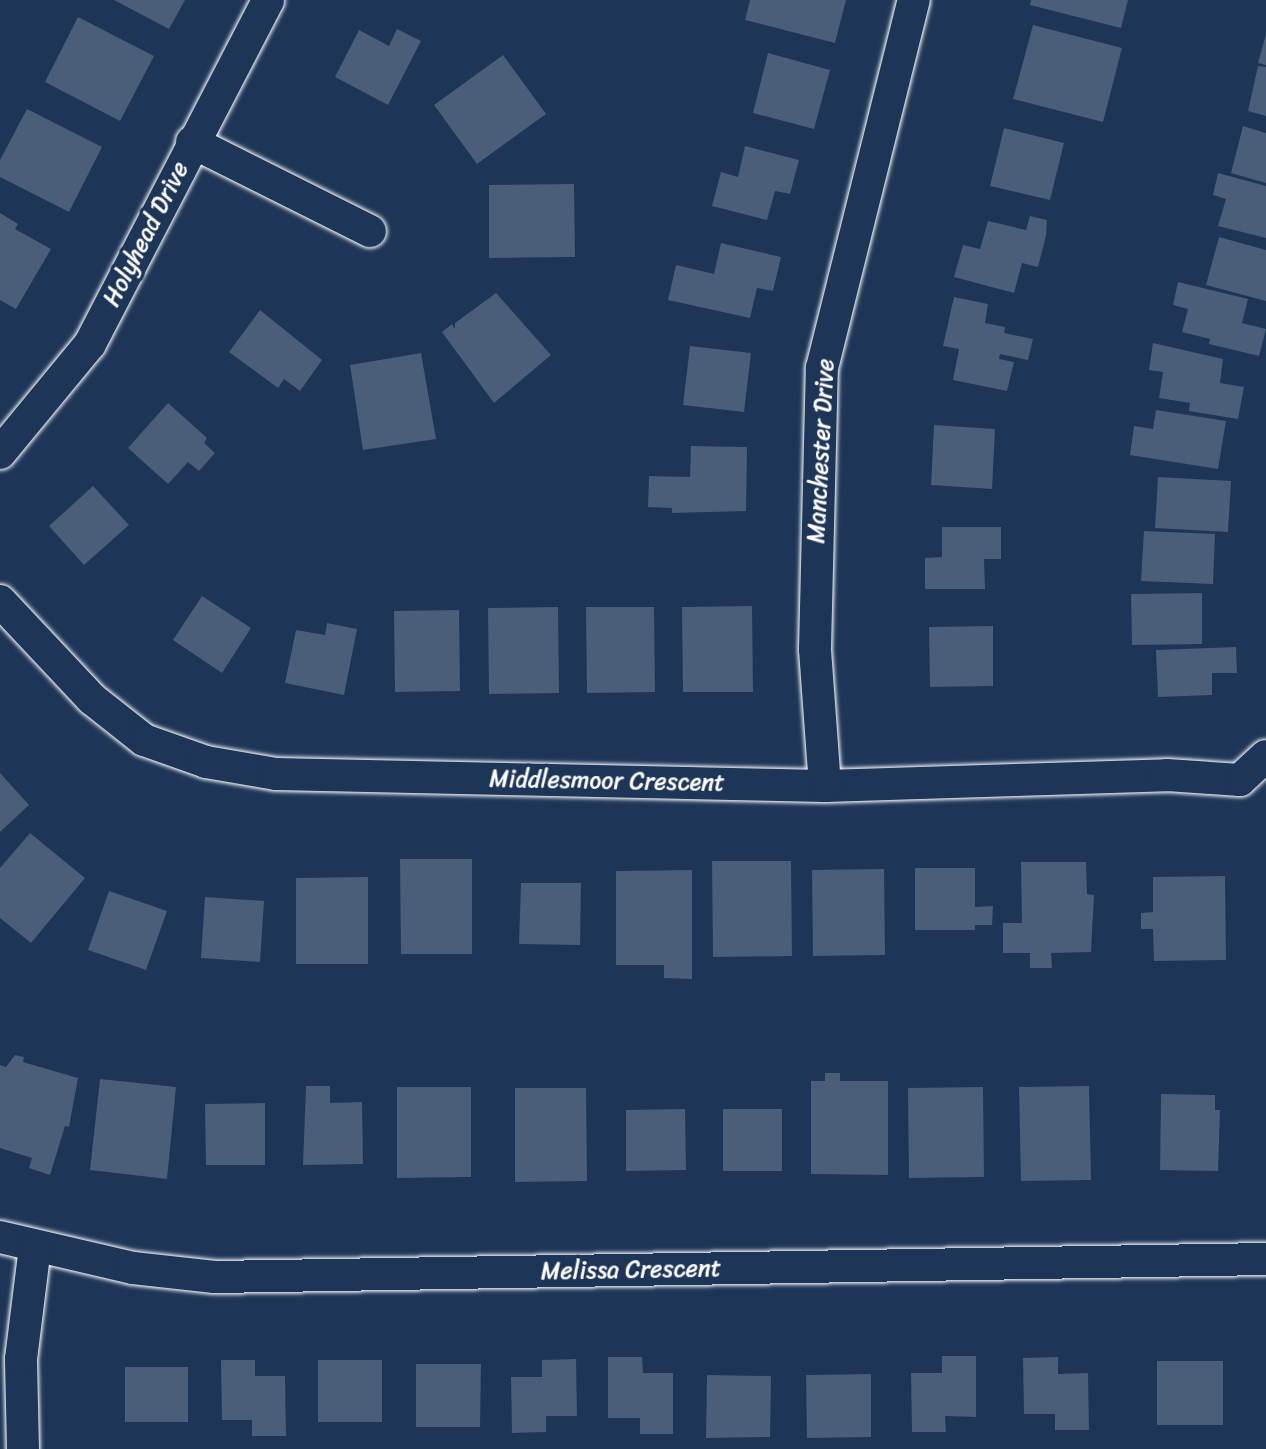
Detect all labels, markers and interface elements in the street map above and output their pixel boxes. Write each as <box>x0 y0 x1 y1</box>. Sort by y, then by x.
street label: Holyhead Drive <box>97 157 195 311</box>
street label: Manchester Drive <box>802 358 840 544</box>
street label: Middlesmoor Crescent <box>489 765 725 797</box>
street label: Melissa Crescent <box>541 1254 721 1286</box>

